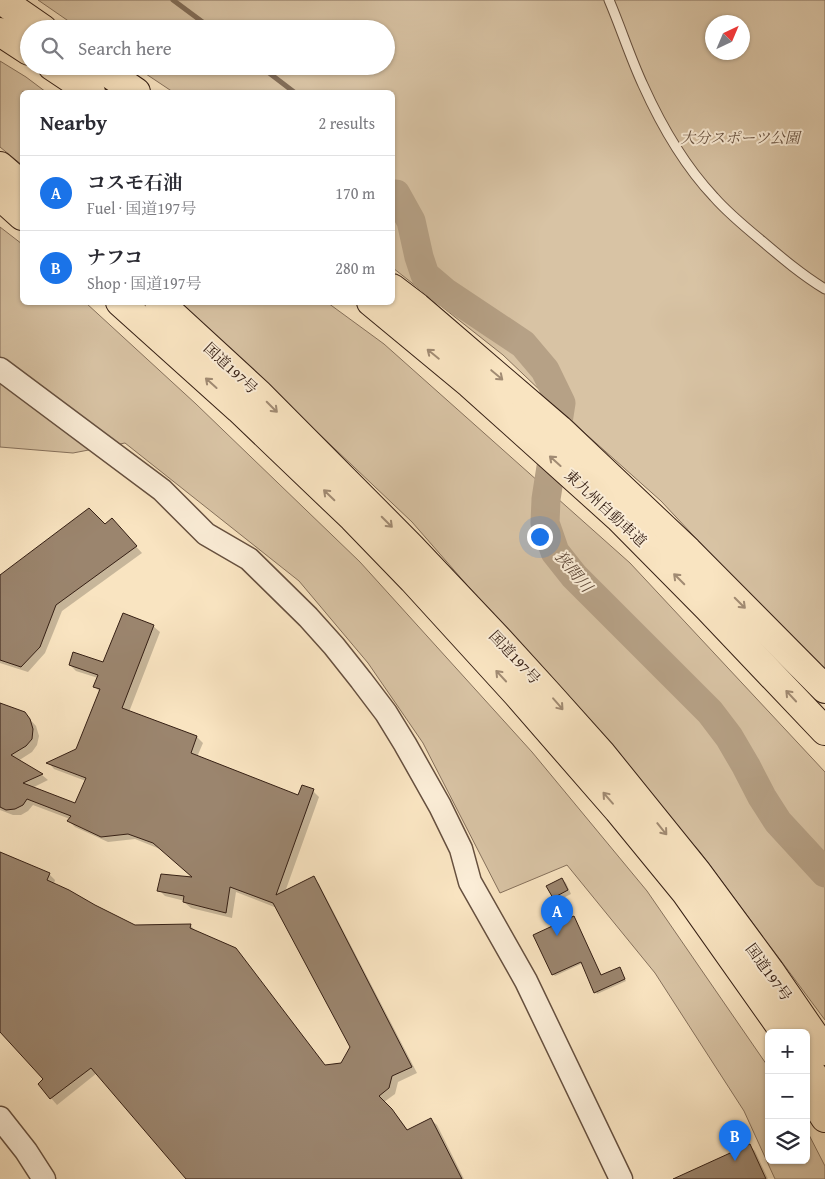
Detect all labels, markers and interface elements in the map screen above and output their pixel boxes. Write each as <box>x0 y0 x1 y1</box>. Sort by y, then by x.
north arrow <box>705 15 750 60</box>
search box <box>20 20 395 75</box>
icon: search <box>38 34 66 62</box>
text: Search here <box>78 34 172 62</box>
text: Nearby <box>40 107 107 138</box>
text: 2 results <box>318 111 375 135</box>
park label: 大分スポーツ公園 <box>680 127 803 148</box>
text: コスモ石油 <box>87 168 182 196</box>
text: A <box>51 181 61 205</box>
text: 170 m <box>335 181 375 205</box>
text: Fuel · 国道197号 <box>87 196 196 220</box>
text: ナフコ <box>87 243 143 271</box>
text: B <box>51 256 61 280</box>
text: 280 m <box>335 256 375 280</box>
text: Shop · 国道197号 <box>87 271 201 295</box>
street label: 国道197号 <box>199 338 263 398</box>
one-way arrow <box>427 348 440 359</box>
one-way arrow <box>490 369 503 380</box>
one-way arrow <box>204 378 217 389</box>
one-way arrow <box>266 401 278 413</box>
one-way arrow <box>549 455 562 467</box>
street label: 東九州自動車道 <box>560 465 652 551</box>
one-way arrow <box>323 489 335 501</box>
one-way arrow <box>381 516 393 528</box>
your location <box>527 524 553 550</box>
water label: 狭間川 <box>549 545 600 599</box>
one-way arrow <box>673 573 685 585</box>
one-way arrow <box>734 597 746 609</box>
street label: 国道197号 <box>485 625 545 689</box>
one-way arrow <box>495 670 507 683</box>
one-way arrow <box>785 690 797 702</box>
one-way arrow <box>552 698 564 711</box>
one-way arrow <box>603 792 614 805</box>
one-way arrow <box>657 822 668 835</box>
pin: A <box>541 895 573 936</box>
street label: 国道197号 <box>741 939 797 1005</box>
map controls <box>765 1029 810 1164</box>
button: + <box>765 1029 810 1074</box>
button: − <box>765 1074 810 1119</box>
button: layers <box>765 1119 810 1164</box>
pin: B <box>719 1120 751 1161</box>

